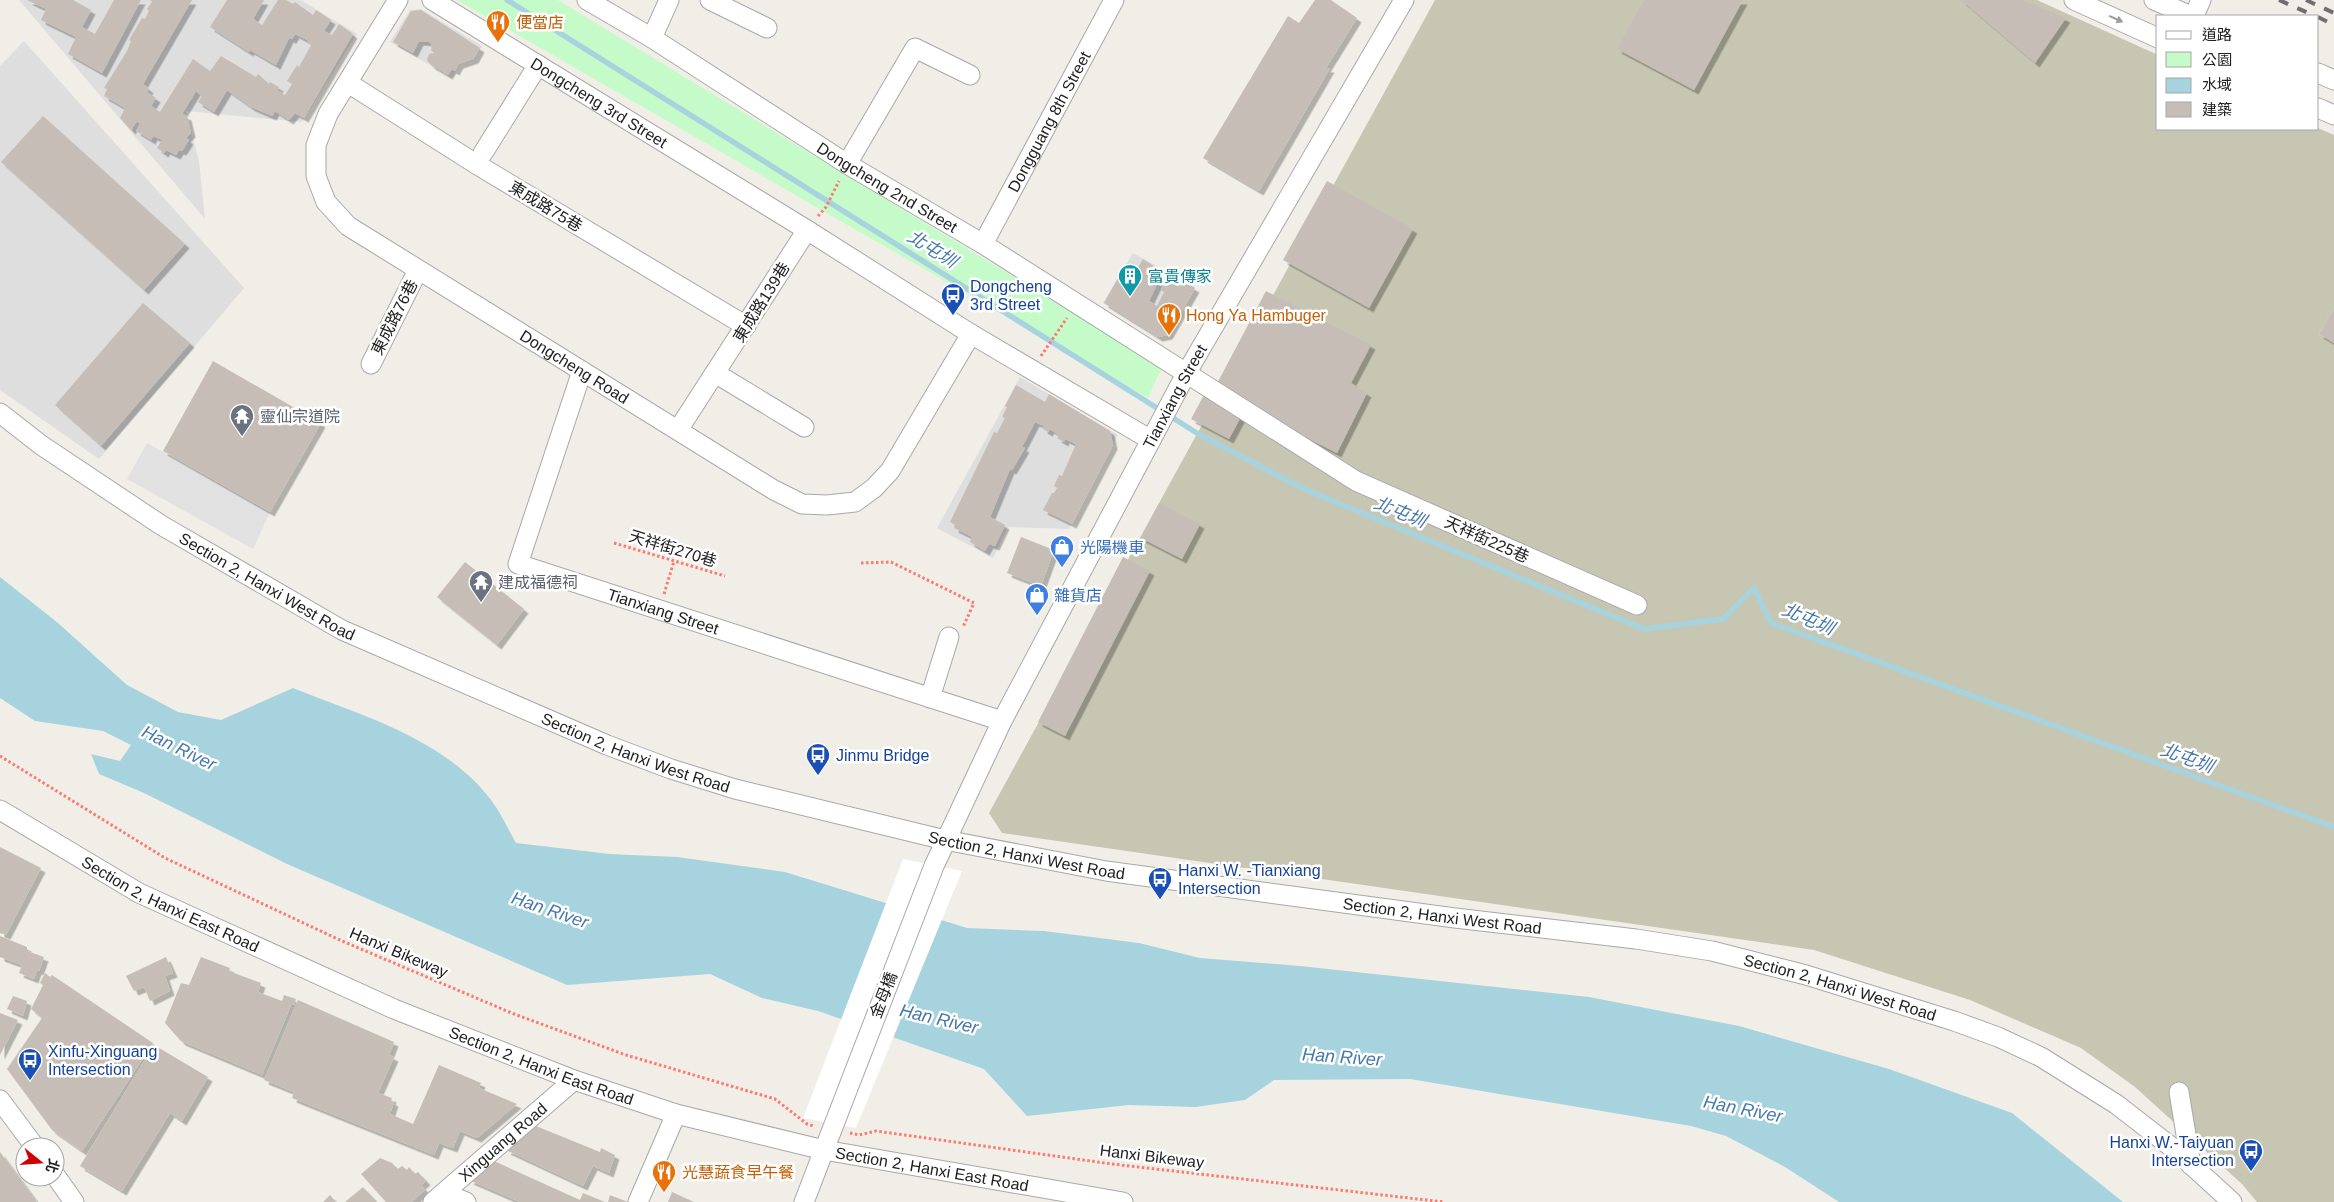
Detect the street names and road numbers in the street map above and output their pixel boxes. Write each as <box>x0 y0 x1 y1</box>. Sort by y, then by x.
street label: Dongguang 8th Street <box>1005 48 1094 195</box>
street label: Dongcheng 3rd Street <box>528 55 671 151</box>
street label: Dongcheng 2nd Street <box>814 139 961 236</box>
street label: 東成路75巷 <box>506 178 585 235</box>
street label: 東成路139巷 <box>730 259 793 345</box>
street label: 東成路76巷 <box>368 277 421 358</box>
street label: Dongcheng Road <box>517 327 632 407</box>
street label: Tianxiang Street <box>1140 341 1210 452</box>
street label: 天祥街225巷 <box>1442 513 1532 566</box>
street label: 天祥街270巷 <box>627 527 719 570</box>
street label: Section 2, Hanxi West Road <box>176 530 358 644</box>
street label: Tianxiang Street <box>605 586 721 638</box>
street label: Section 2, Hanxi West Road <box>539 710 732 796</box>
street label: Section 2, Hanxi West Road <box>926 828 1126 882</box>
street label: Section 2, Hanxi East Road <box>79 853 262 955</box>
street label: Section 2, Hanxi West Road <box>1342 895 1542 937</box>
street label: Hanxi Bikeway <box>347 924 450 981</box>
street label: Section 2, Hanxi West Road <box>1742 951 1938 1024</box>
street label: 金母橋 <box>867 970 900 1021</box>
street label: Section 2, Hanxi East Road <box>447 1024 636 1108</box>
street label: Xinguang Road <box>456 1100 550 1185</box>
street label: Hanxi Bikeway <box>1099 1142 1205 1171</box>
street label: Section 2, Hanxi East Road <box>834 1144 1030 1194</box>

